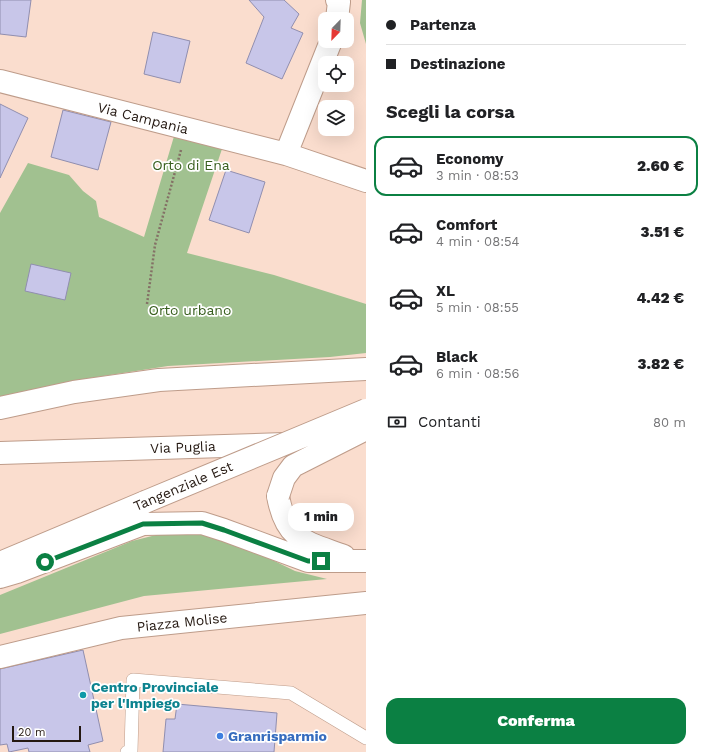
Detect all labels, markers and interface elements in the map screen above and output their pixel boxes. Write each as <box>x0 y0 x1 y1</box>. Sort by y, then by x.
north arrow <box>318 12 354 48</box>
map controls <box>318 12 354 136</box>
text: Partenza <box>410 16 476 34</box>
text: Destinazione <box>410 55 505 73</box>
button: locate <box>318 56 354 92</box>
street label: Via Campania <box>96 99 190 137</box>
button: layers <box>318 100 354 136</box>
text: Scegli la corsa <box>386 101 515 122</box>
icon: car <box>388 148 424 184</box>
text: Economy <box>436 150 503 168</box>
park label: Orto di Ena <box>152 157 230 173</box>
text: 2.60 € <box>637 157 684 175</box>
text: 3 min · 08:53 <box>436 168 519 183</box>
icon: car <box>388 214 424 250</box>
text: Comfort <box>436 216 497 234</box>
text: 3.51 € <box>641 223 684 241</box>
text: 4 min · 08:54 <box>436 234 520 249</box>
icon: car <box>388 280 424 316</box>
text: XL <box>436 282 455 300</box>
text: 4.42 € <box>636 289 684 307</box>
text: 5 min · 08:55 <box>436 300 519 315</box>
park label: Orto urbano <box>149 302 231 318</box>
icon: car <box>388 346 424 382</box>
text: Black <box>436 348 478 366</box>
text: 3.82 € <box>638 355 684 373</box>
text: 6 min · 08:56 <box>436 366 519 381</box>
icon: cash <box>386 411 408 433</box>
text: Contanti <box>418 413 481 431</box>
text: 80 m <box>653 415 686 430</box>
street label: Via Puglia <box>150 438 216 456</box>
street label: Tangenziale Est <box>131 458 235 514</box>
callout: 1 min <box>288 503 354 531</box>
text: 1 min <box>304 509 338 524</box>
route end <box>312 552 330 570</box>
route start <box>36 553 54 571</box>
street label: Piazza Molise <box>136 609 228 635</box>
place label: Centro Provinciale per l'Impiego <box>91 679 219 711</box>
marker: Centro Provinciale per l'Impiego <box>78 690 88 700</box>
button: Conferma <box>386 698 686 744</box>
scale bar <box>12 724 81 743</box>
text: 20 m <box>18 726 46 739</box>
place label: Granrisparmio <box>228 728 327 744</box>
marker: Granrisparmio <box>215 731 225 741</box>

